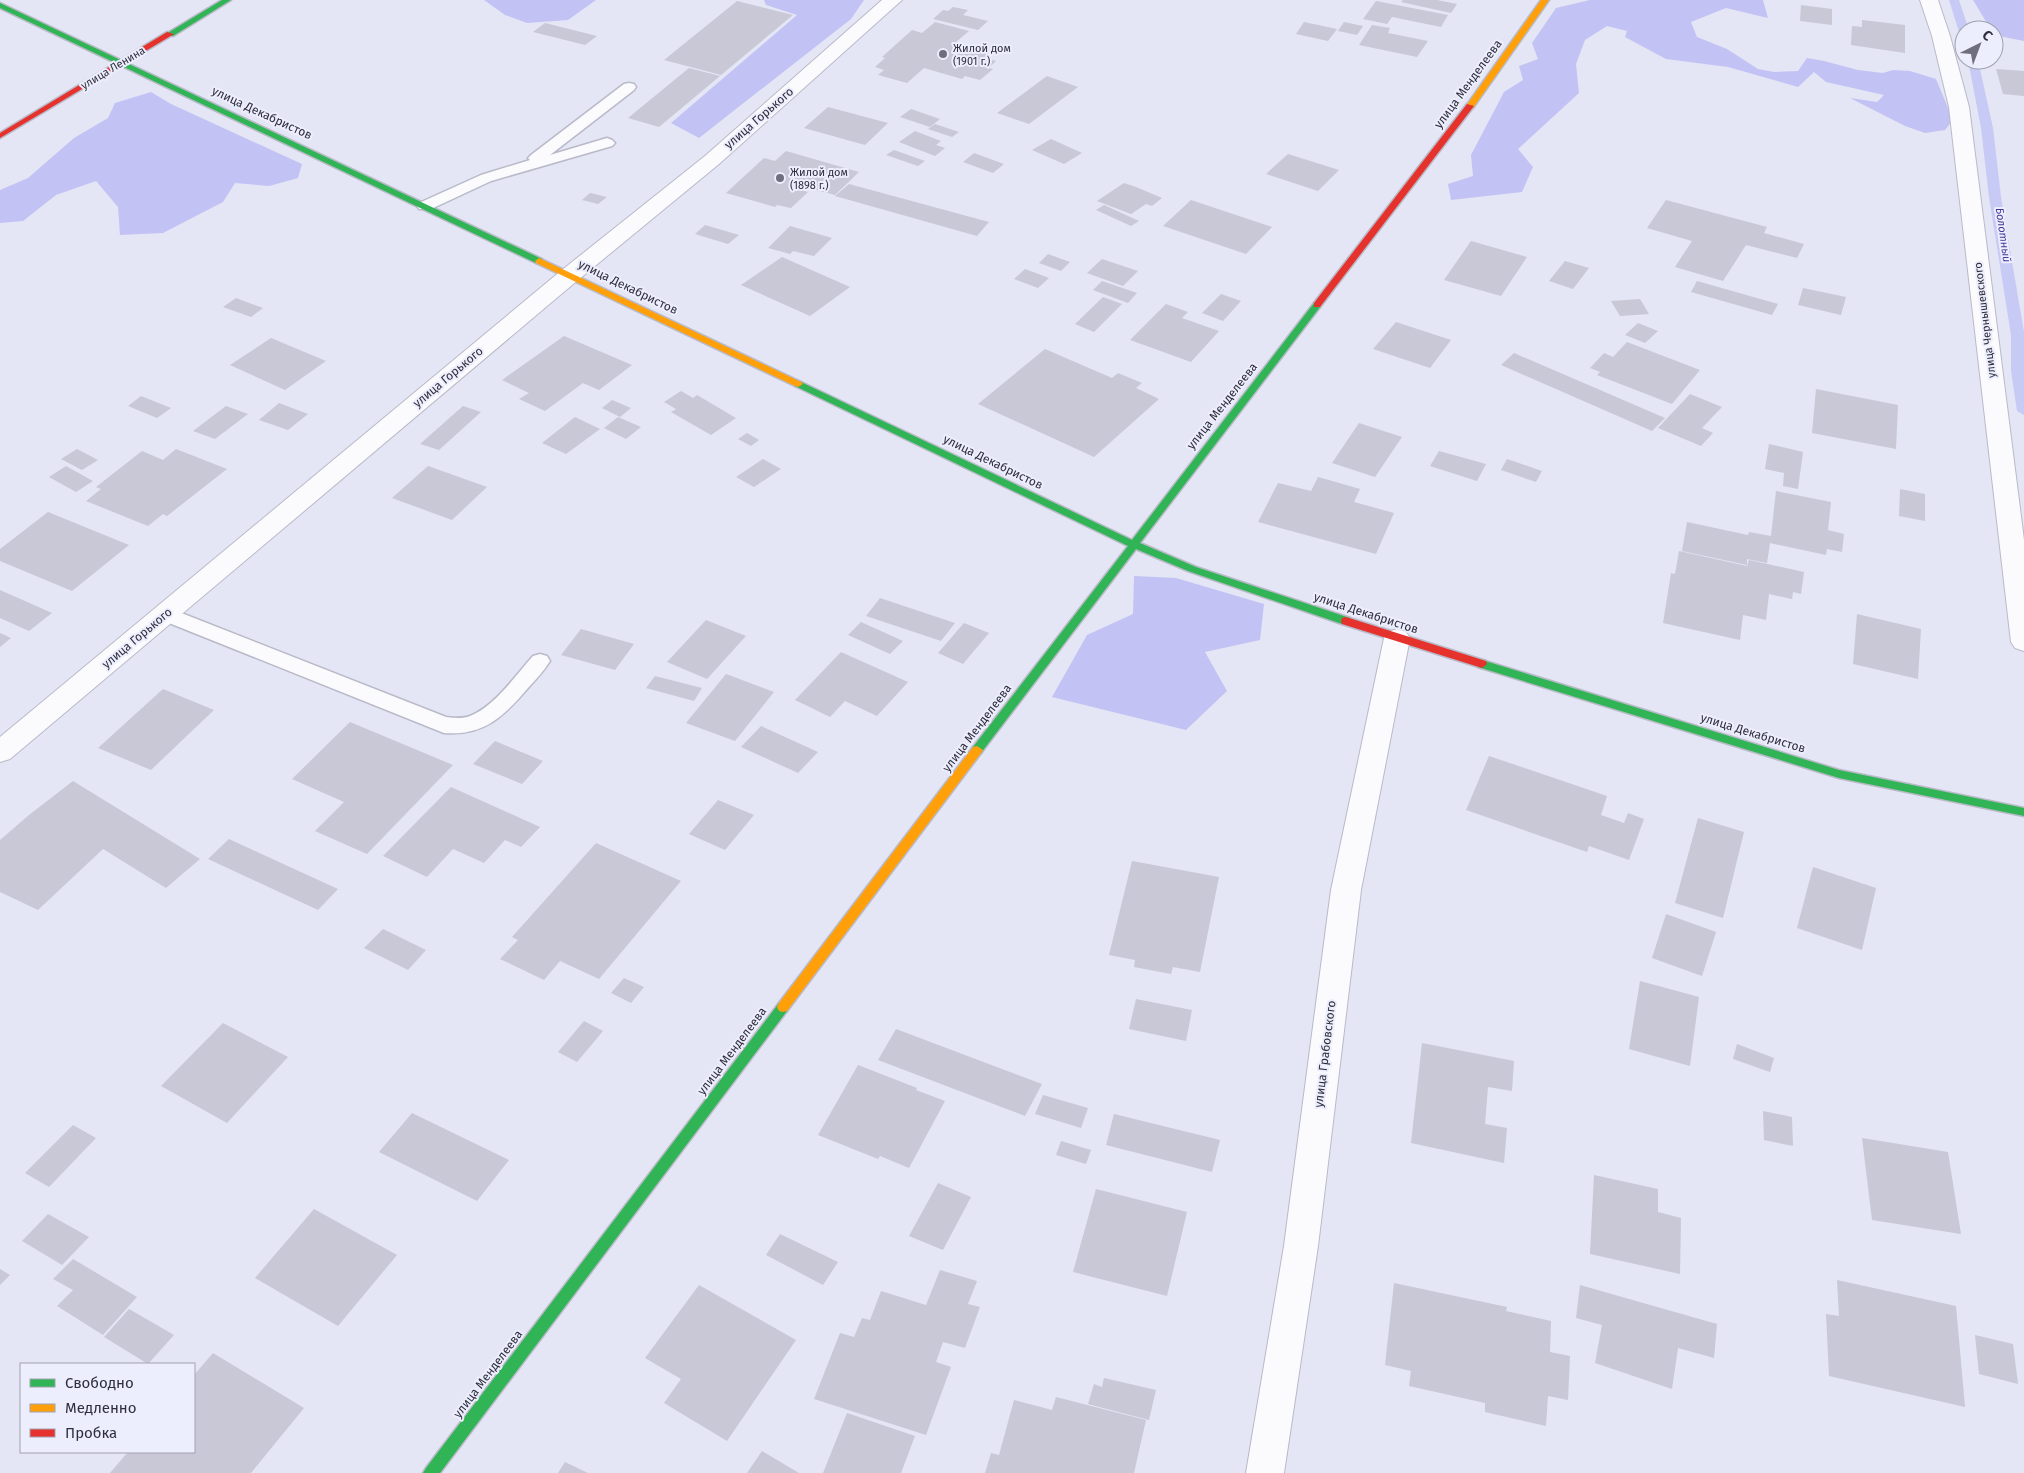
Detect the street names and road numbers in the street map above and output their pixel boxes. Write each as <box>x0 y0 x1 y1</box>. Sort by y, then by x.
street label: улица Менделеева <box>1431 37 1505 131</box>
street label: улица Ленина <box>79 44 147 92</box>
street label: улица Декабристов <box>210 84 315 142</box>
street label: улица Горького <box>722 84 796 152</box>
street label: улица Декабристов <box>576 257 680 317</box>
street label: улица Чернышевского <box>1971 261 1999 379</box>
street label: улица Горького <box>410 344 486 410</box>
street label: улица Менделеева <box>1184 360 1260 452</box>
street label: улица Декабристов <box>941 432 1045 492</box>
street label: улица Декабристов <box>1312 590 1420 637</box>
street label: улица Горького <box>99 605 175 671</box>
street label: улица Менделеева <box>940 682 1014 774</box>
street label: улица Декабристов <box>1699 710 1807 756</box>
street label: улица Грабовского <box>1311 1000 1339 1108</box>
street label: улица Менделеева <box>695 1005 769 1097</box>
street label: улица Менделеева <box>451 1328 525 1420</box>

